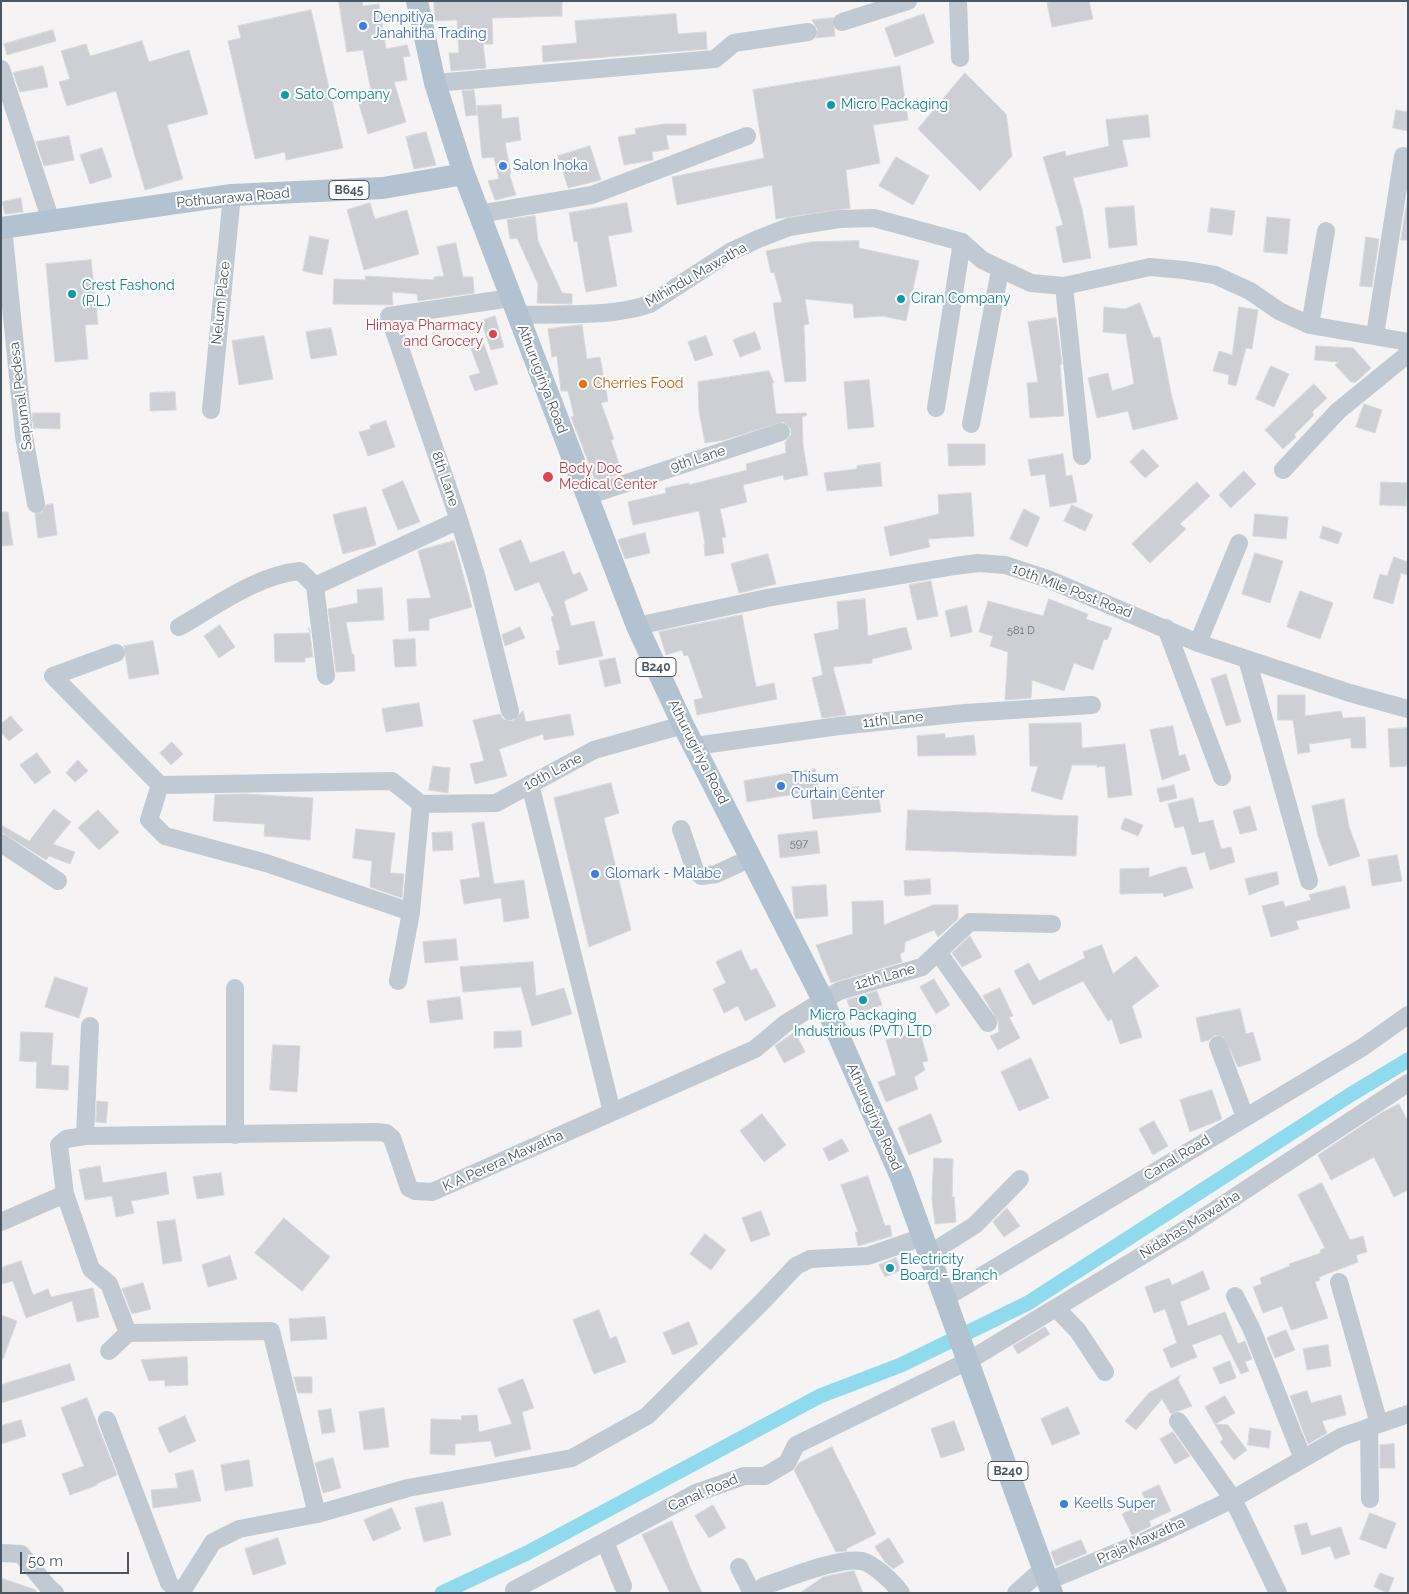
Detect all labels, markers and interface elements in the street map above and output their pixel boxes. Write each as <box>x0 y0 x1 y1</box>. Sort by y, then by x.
place label: Denpitiya Janahitha Trading <box>373 10 487 42</box>
marker: Denpitiya Janahitha Trading <box>357 20 369 32</box>
place label: Sato Company <box>295 87 390 103</box>
marker: Sato Company <box>279 89 291 101</box>
place label: Micro Packaging <box>841 97 948 113</box>
marker: Micro Packaging <box>825 99 837 111</box>
place label: Salon Inoka <box>513 158 588 174</box>
marker: Salon Inoka <box>497 160 509 172</box>
road number: B645 <box>329 180 369 200</box>
street label: Pothuarawa Road <box>176 185 290 211</box>
street label: Mihindu Mawatha <box>642 239 750 311</box>
street label: Nelum Place <box>208 261 234 345</box>
place label: Crest Fashond (P.L.) <box>82 278 175 310</box>
marker: Crest Fashond (P.L.) <box>66 288 78 300</box>
place label: Ciran Company <box>911 291 1011 307</box>
marker: Ciran Company <box>895 293 907 305</box>
place label: Himaya Pharmacy and Grocery <box>366 318 483 351</box>
street label: Athurugiriya Road <box>513 322 571 436</box>
marker: Himaya Pharmacy and Grocery <box>487 328 499 340</box>
street label: Sapumal Pedesa <box>6 341 36 451</box>
place label: Cherries Food <box>593 376 684 392</box>
marker: Cherries Food <box>577 378 589 390</box>
street label: 9th Lane <box>668 442 728 476</box>
street label: 8th Lane <box>428 449 462 509</box>
place label: Body Doc Medical Center <box>559 461 657 494</box>
marker: Body Doc Medical Center <box>541 470 555 484</box>
street label: 10th Mile Post Road <box>1010 560 1134 622</box>
house number: 581 D <box>1007 624 1035 638</box>
road number: B240 <box>636 658 676 676</box>
street label: Athurugiriya Road <box>664 697 732 807</box>
street label: 11th Lane <box>862 708 924 732</box>
street label: 10th Lane <box>521 750 585 794</box>
place label: Thisum Curtain Center <box>791 770 885 802</box>
marker: Thisum Curtain Center <box>775 780 787 792</box>
house number: 597 <box>790 837 808 851</box>
place label: Glomark - Malabe <box>605 866 721 882</box>
marker: Glomark - Malabe <box>589 868 601 880</box>
street label: 12th Lane <box>853 960 917 994</box>
marker: Micro Packaging Industrious (PVT) LTD <box>857 994 869 1006</box>
place label: Micro Packaging Industrious (PVT) LTD <box>794 1008 932 1040</box>
street label: Athurugiriya Road <box>843 1061 905 1173</box>
street label: K A Perera Mawatha <box>440 1127 566 1195</box>
street label: Canal Road <box>1141 1132 1213 1184</box>
street label: Nidahas Mawatha <box>1137 1187 1243 1263</box>
place label: Electricity Board - Branch <box>900 1252 998 1284</box>
marker: Electricity Board - Branch <box>884 1262 896 1274</box>
road number: B240 <box>988 1462 1028 1480</box>
street label: Canal Road <box>666 1471 740 1515</box>
place label: Keells Super <box>1074 1496 1156 1512</box>
marker: Keells Super <box>1058 1498 1070 1510</box>
street label: Praja Mawatha <box>1094 1514 1188 1568</box>
scale bar <box>22 1542 131 1574</box>
text: 50 m <box>28 1552 63 1570</box>

